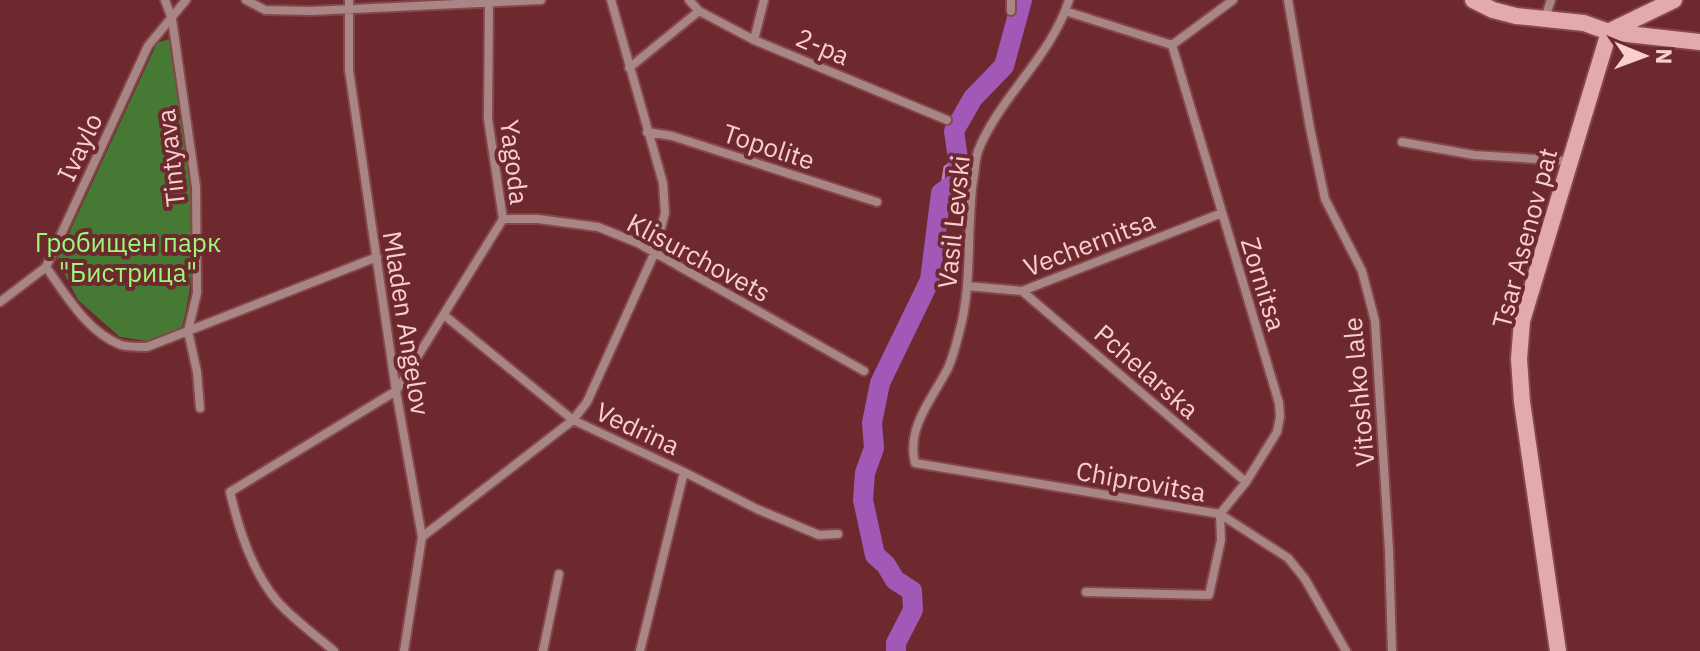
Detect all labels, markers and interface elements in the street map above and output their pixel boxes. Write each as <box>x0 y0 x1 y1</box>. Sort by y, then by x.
north arrow <box>1604 16 1684 96</box>
street label: 2-ра <box>791 20 855 72</box>
text: N <box>1650 48 1679 65</box>
street label: Ivaylo <box>49 107 109 187</box>
street label: Tintyava <box>148 107 192 209</box>
street label: Topolite <box>719 115 819 177</box>
street label: Yagoda <box>493 118 537 206</box>
street label: Tsar Asenov pat <box>1484 144 1564 332</box>
street label: Vasil Levski <box>929 154 977 290</box>
street label: Vechernitsa <box>1019 202 1160 284</box>
street label: Klisurchovets <box>621 205 777 309</box>
park label: Гробищен парк "Бистрица" <box>35 225 221 289</box>
street label: Mladen Angelov <box>376 229 438 418</box>
street label: Zornitsa <box>1234 233 1294 335</box>
street label: Pchelarska <box>1088 316 1207 426</box>
street label: Vitoshko lale <box>1335 316 1381 468</box>
street label: Vedrina <box>590 394 686 462</box>
street label: Chiprovitsa <box>1073 453 1209 509</box>

